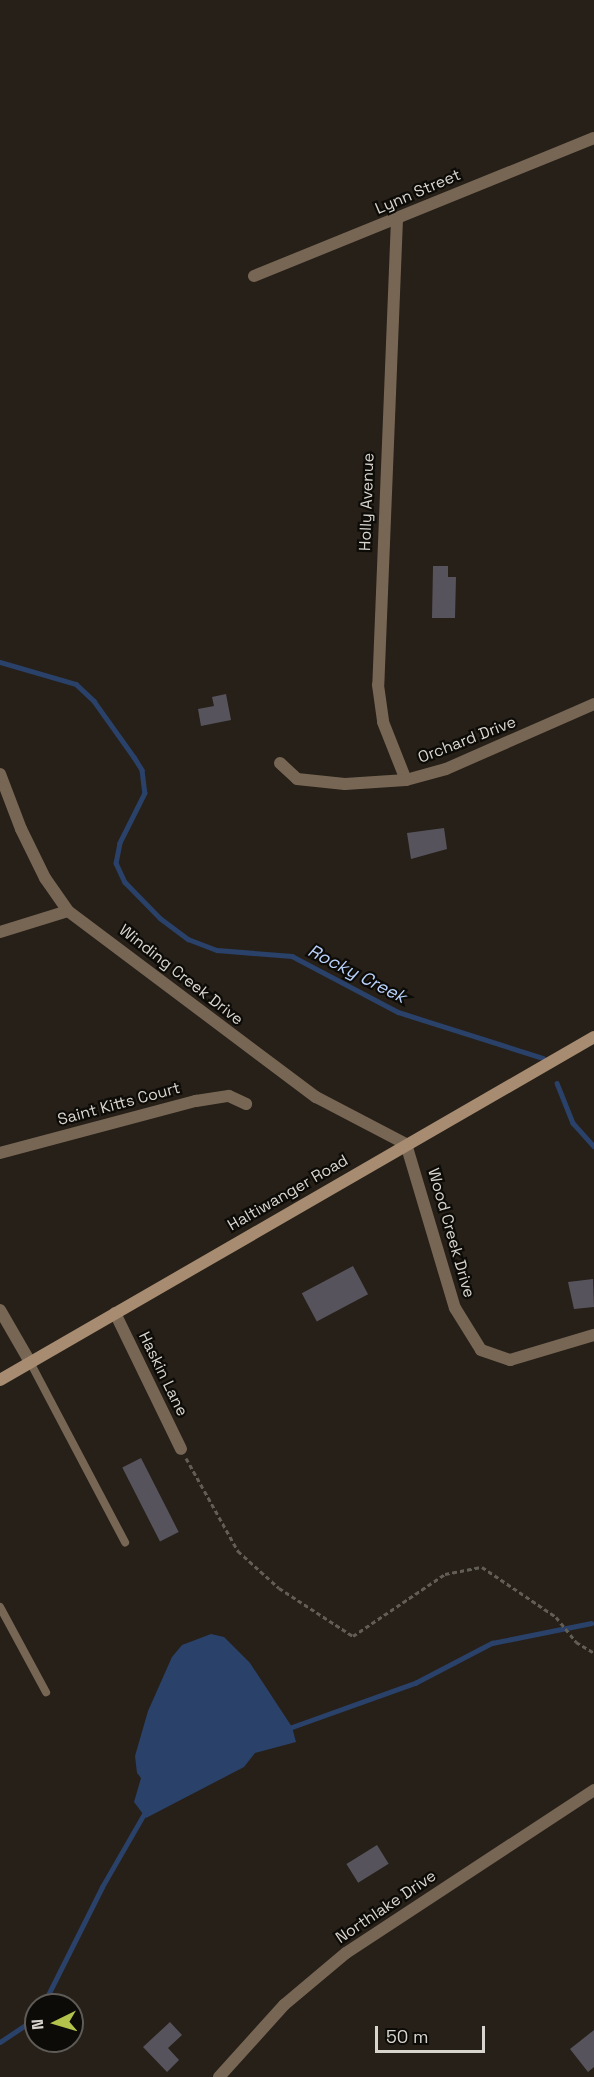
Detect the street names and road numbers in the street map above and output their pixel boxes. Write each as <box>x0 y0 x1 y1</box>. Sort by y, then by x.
street label: Lynn Street <box>372 165 464 219</box>
street label: Holly Avenue <box>356 452 378 552</box>
street label: Orchard Drive <box>415 712 519 768</box>
street label: Winding Creek Drive <box>115 921 247 1029</box>
street label: Saint Kitts Court <box>56 1078 182 1130</box>
street label: Haltiwanger Road <box>224 1151 352 1235</box>
street label: Wood Creek Drive <box>423 1166 479 1300</box>
street label: Haskin Lane <box>134 1329 192 1419</box>
street label: Northlake Drive <box>332 1866 440 1948</box>

